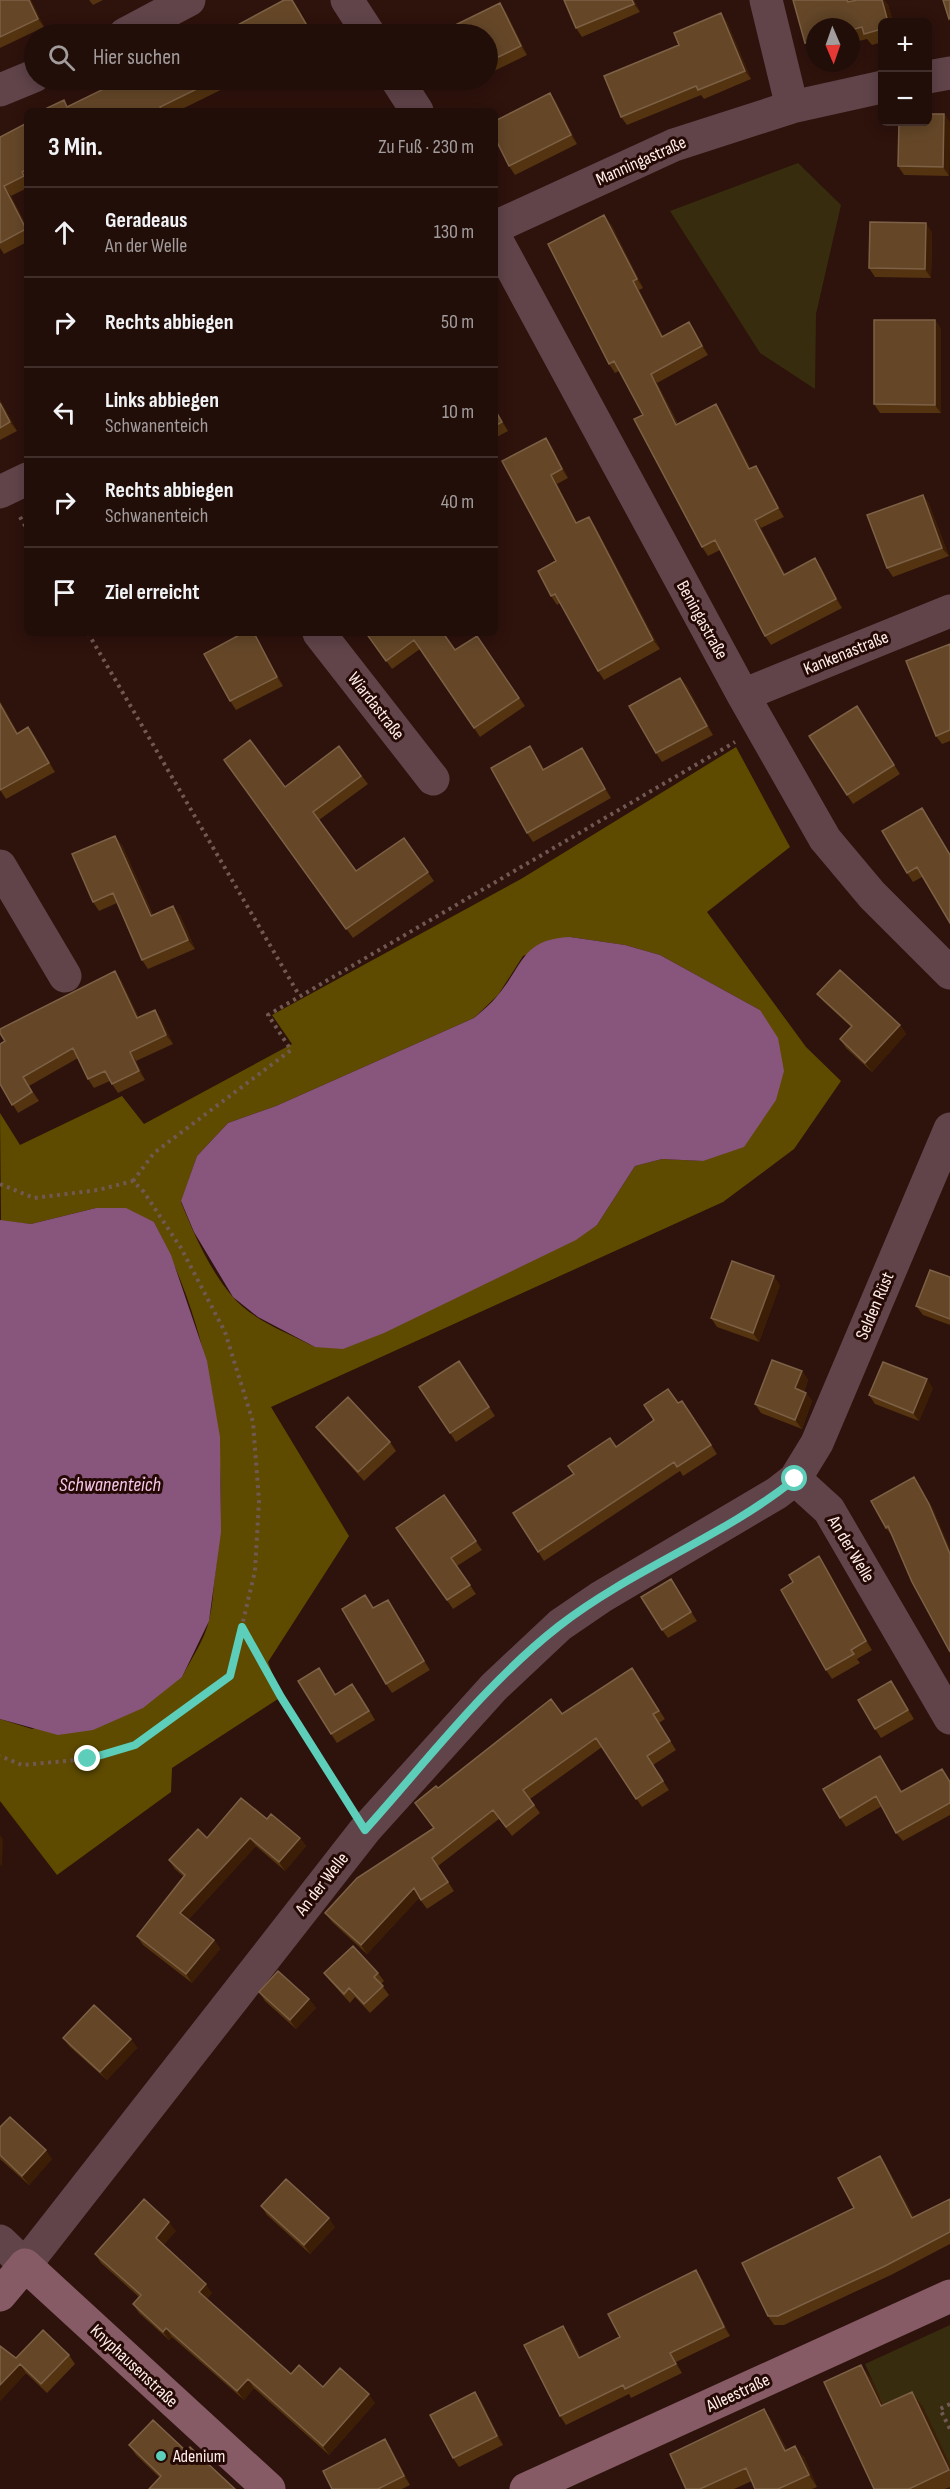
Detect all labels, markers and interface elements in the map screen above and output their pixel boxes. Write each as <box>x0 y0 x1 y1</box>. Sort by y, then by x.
north arrow <box>806 18 860 72</box>
map controls <box>878 18 932 126</box>
button: + <box>878 18 932 72</box>
search box <box>24 24 498 90</box>
icon: search <box>45 41 78 74</box>
text: Hier suchen <box>93 44 181 71</box>
button: − <box>878 72 932 126</box>
text: 3 Min. <box>48 132 103 163</box>
street label: Manningastraße <box>593 132 689 190</box>
text: Zu Fuß · 230 m <box>378 135 474 159</box>
text: Geradeaus <box>105 207 188 234</box>
icon: ahead <box>48 216 81 249</box>
text: 130 m <box>434 220 474 244</box>
text: An der Welle <box>105 234 187 258</box>
icon: right <box>48 306 81 339</box>
text: Rechts abbiegen <box>105 309 234 336</box>
text: 50 m <box>441 310 474 334</box>
text: Links abbiegen <box>105 387 219 414</box>
icon: left <box>48 396 81 429</box>
text: 10 m <box>442 400 474 424</box>
text: Schwanenteich <box>105 414 208 438</box>
text: Rechts abbiegen <box>105 477 234 504</box>
icon: right <box>48 486 81 519</box>
text: 40 m <box>441 490 474 514</box>
text: Schwanenteich <box>105 504 208 528</box>
icon: arrive <box>48 576 81 609</box>
street label: Beningastraße <box>672 577 732 663</box>
text: Ziel erreicht <box>105 579 200 606</box>
street label: Kankenastraße <box>800 626 892 680</box>
street label: Wiardastraße <box>343 668 409 744</box>
street label: Selden Rüst <box>851 1269 899 1343</box>
route start <box>781 1465 807 1491</box>
water label: Schwanenteich <box>59 1473 161 1497</box>
street label: An der Welle <box>822 1511 879 1586</box>
route end <box>74 1745 100 1771</box>
street label: An der Welle <box>290 1848 353 1920</box>
street label: Knyphausenstraße <box>86 2320 182 2412</box>
street label: Alleestraße <box>702 2369 773 2417</box>
place label: Adenium <box>172 2446 225 2467</box>
marker: Adenium <box>154 2449 168 2463</box>

